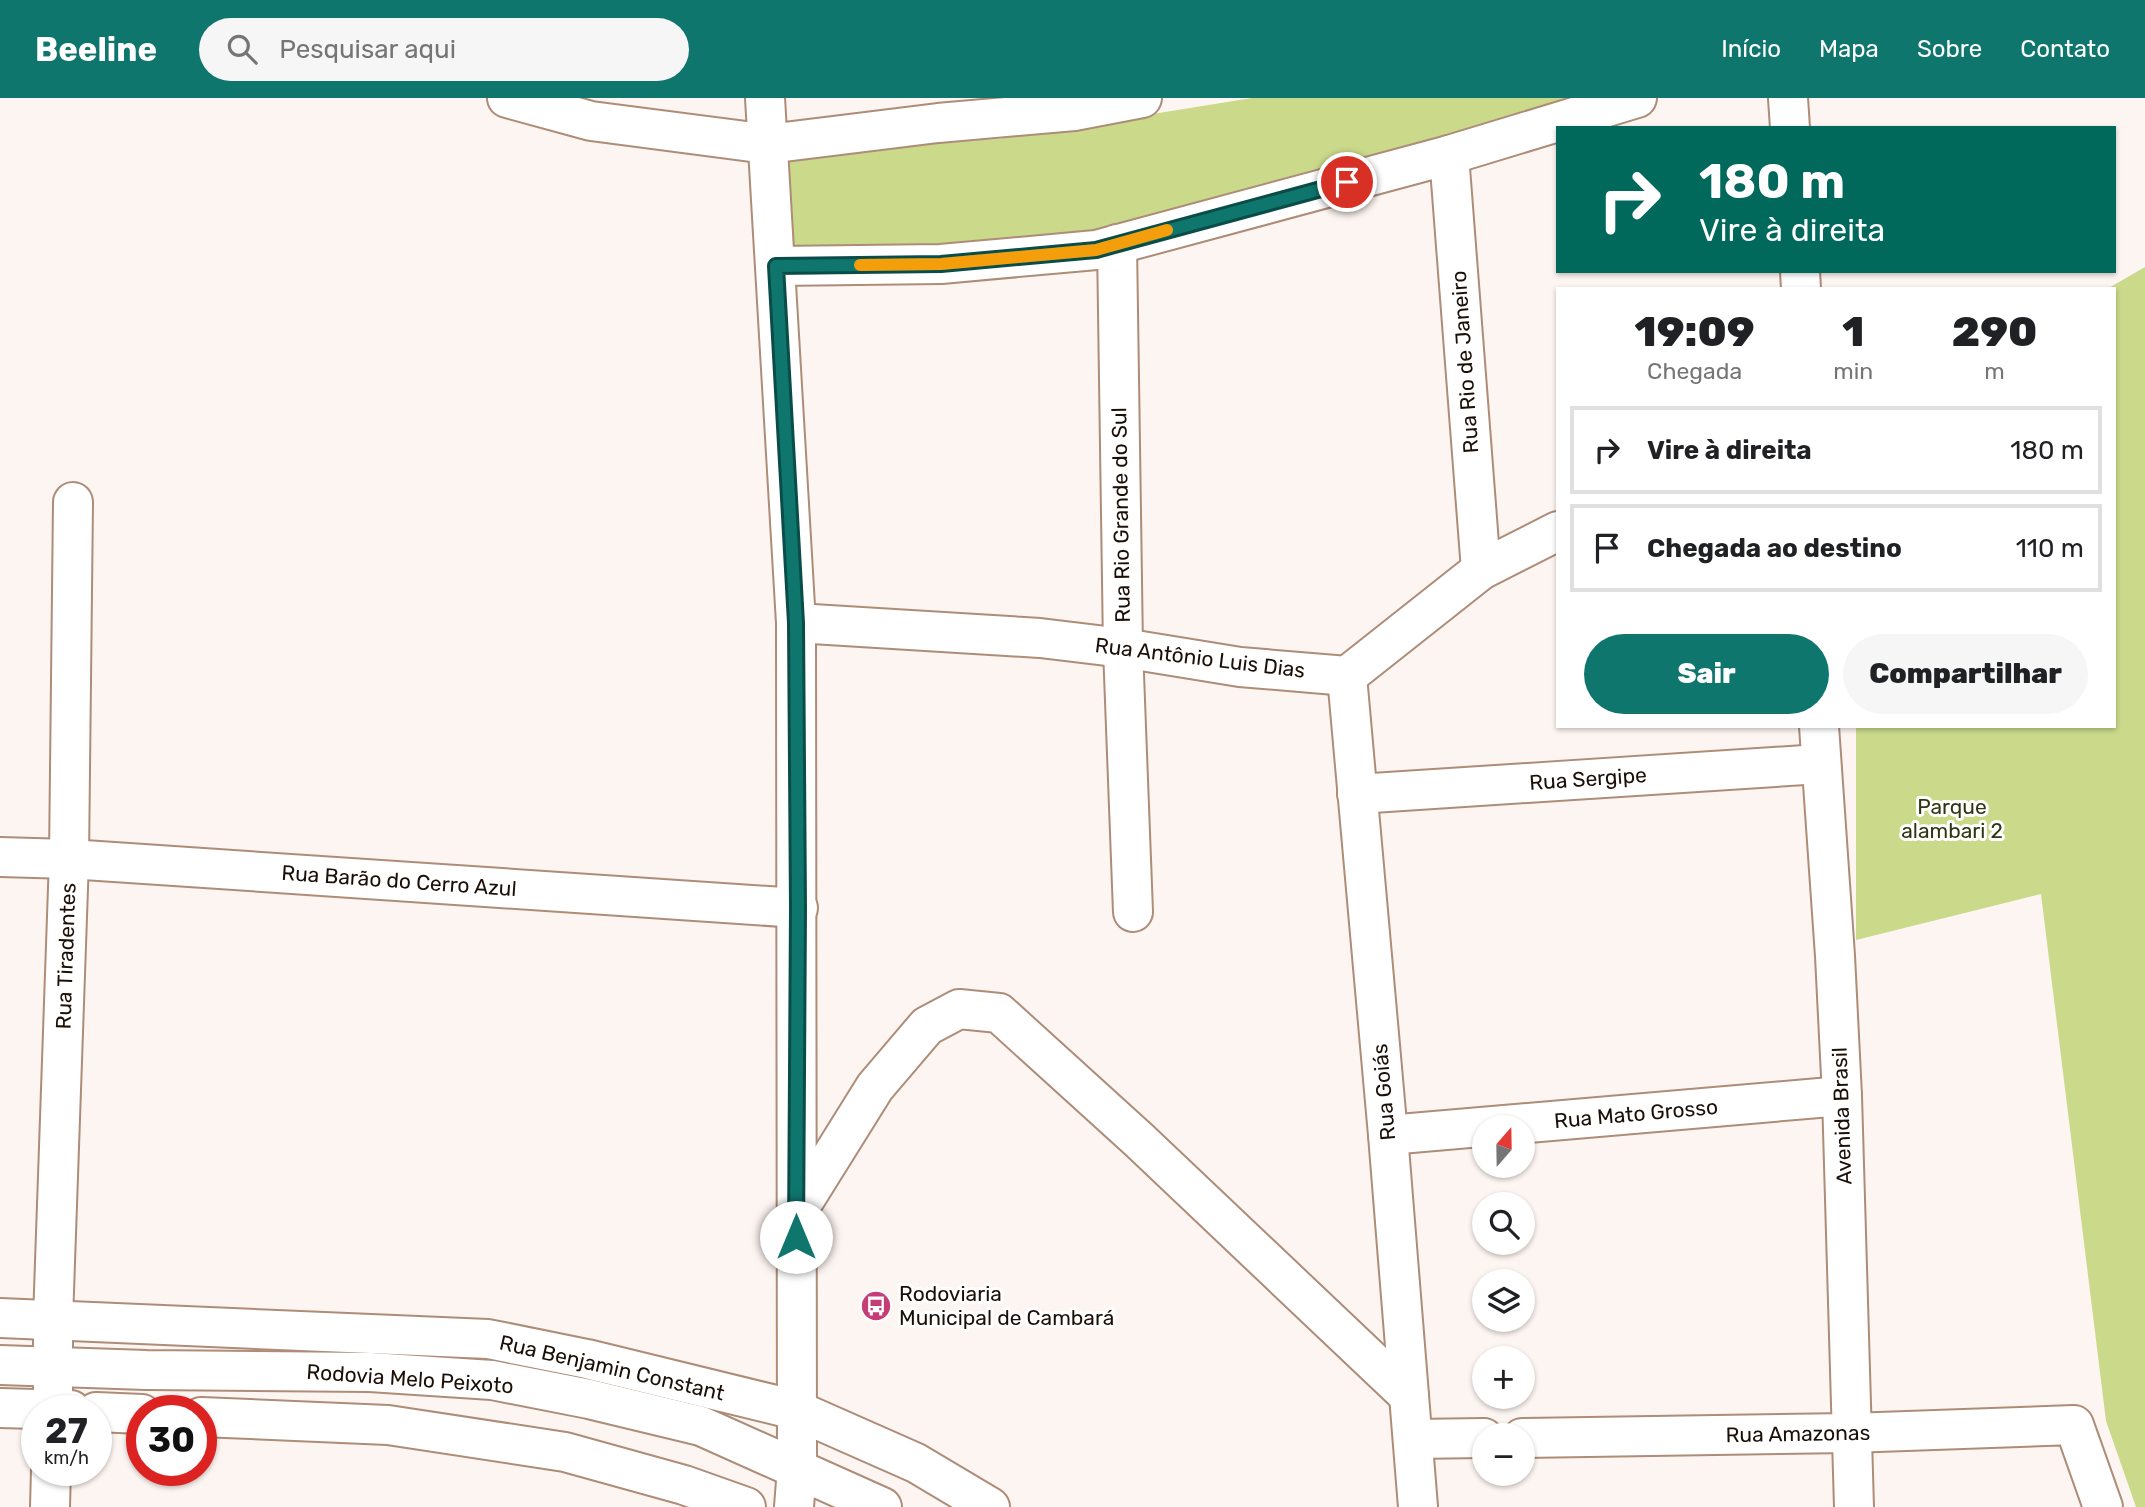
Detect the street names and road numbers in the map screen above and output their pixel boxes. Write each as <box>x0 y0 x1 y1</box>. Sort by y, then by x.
street label: Rua Rio de Janeiro <box>1446 270 1483 454</box>
street label: Rua Rio Grande do Sul <box>1106 407 1135 623</box>
street label: Rua Antônio Luis Dias <box>1094 632 1307 683</box>
street label: Rua Sergipe <box>1528 762 1647 795</box>
street label: Rua Barão do Cerro Azul <box>281 860 517 901</box>
street label: Rua Tiradentes <box>50 882 81 1030</box>
street label: Rua Goiás <box>1367 1043 1400 1141</box>
street label: Avenida Brasil <box>1827 1047 1856 1185</box>
street label: Rua Mato Grosso <box>1553 1094 1719 1133</box>
street label: Rua Benjamin Constant <box>497 1329 727 1406</box>
street label: Rodovia Melo Peixoto <box>306 1359 514 1398</box>
street label: Rua Amazonas <box>1726 1420 1870 1447</box>

